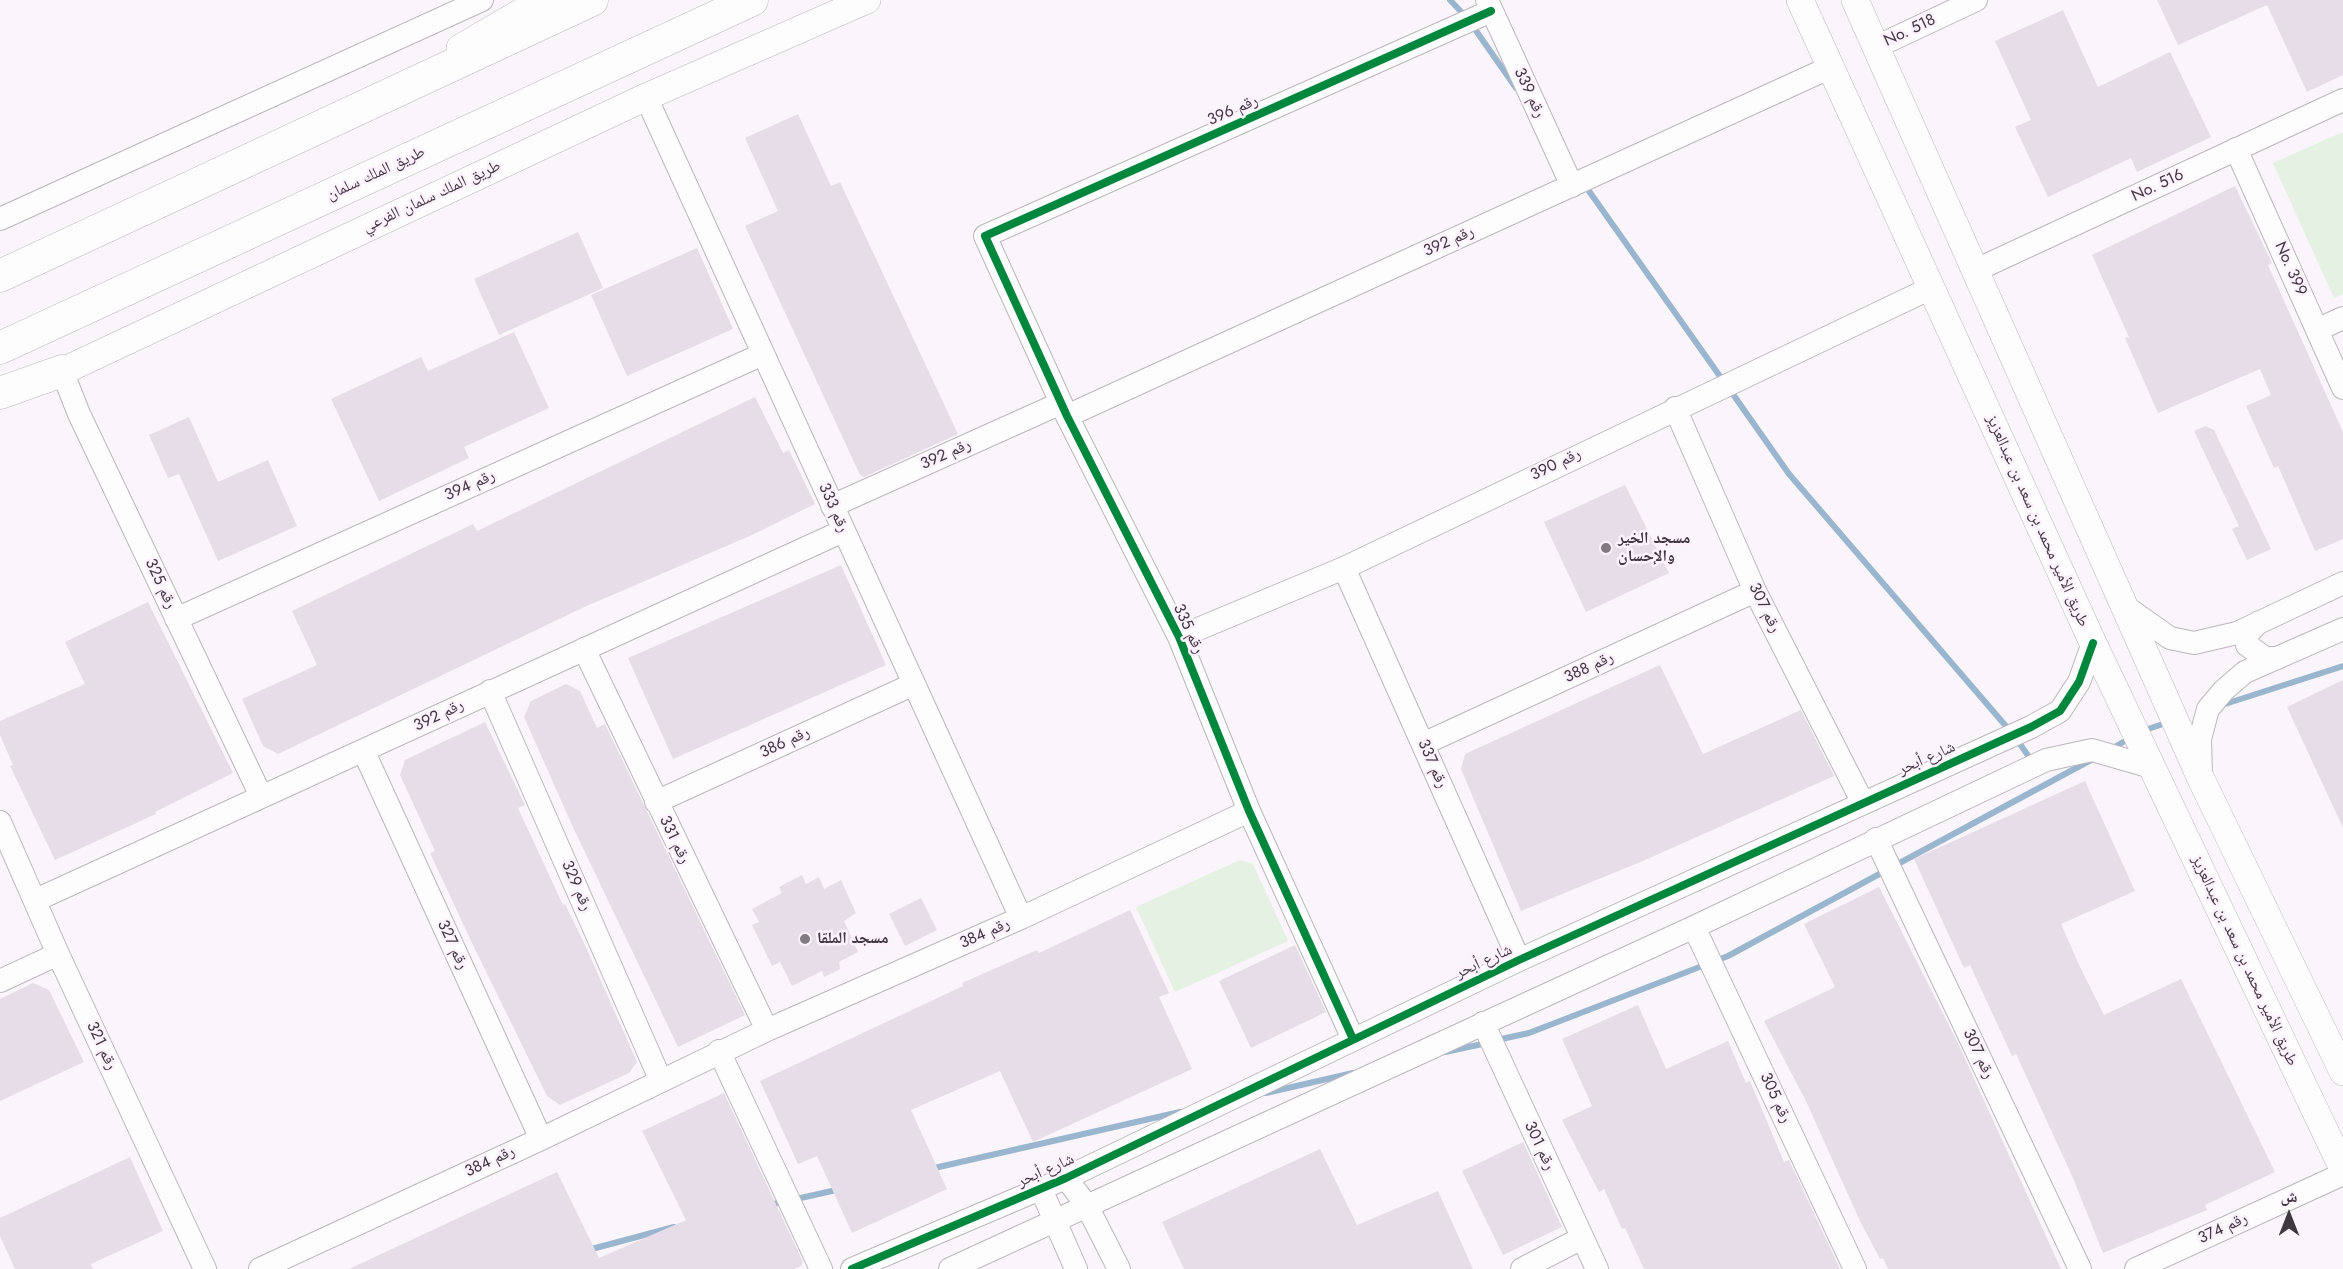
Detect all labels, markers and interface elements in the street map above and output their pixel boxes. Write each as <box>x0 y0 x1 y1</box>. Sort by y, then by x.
street label: No. 518 <box>1881 11 1939 51</box>
street label: رقم 339 <box>1509 65 1549 121</box>
street label: رقم 396 <box>1205 91 1261 131</box>
street label: طريق الملك سلمان <box>324 143 428 205</box>
street label: طريق الملك سلمان الفرعي <box>360 157 504 237</box>
street label: No. 516 <box>2129 166 2187 206</box>
street label: رقم 392 <box>1421 222 1477 262</box>
street label: No. 399 <box>2270 239 2310 299</box>
street label: طريق الأمير محمد بن سعد بن عبدالعزيز <box>1981 412 2093 630</box>
street label: رقم 392 <box>918 435 974 475</box>
street label: رقم 390 <box>1528 445 1584 485</box>
street label: رقم 394 <box>442 466 498 506</box>
street label: رقم 333 <box>814 480 852 536</box>
place label: مسجد الخير والإحسان <box>1618 529 1690 567</box>
marker: مسجد الخير والإحسان <box>1599 541 1613 555</box>
street label: رقم 325 <box>140 556 180 612</box>
street label: رقم 307 <box>1744 580 1784 636</box>
street label: رقم 335 <box>1168 601 1208 657</box>
street label: رقم 388 <box>1561 648 1617 688</box>
street label: رقم 392 <box>411 696 467 736</box>
street label: رقم 386 <box>757 723 813 763</box>
street label: رقم 337 <box>1413 736 1451 792</box>
street label: شارع أبحر <box>1895 738 1959 780</box>
street label: رقم 331 <box>654 813 694 867</box>
street label: طريق الأمير محمد بن سعد بن عبدالعزيز <box>2187 853 2301 1069</box>
street label: رقم 329 <box>556 858 596 914</box>
street label: رقم 384 <box>957 914 1013 954</box>
street label: رقم 327 <box>432 917 472 973</box>
place label: مسجد الملقا <box>817 929 889 949</box>
marker: مسجد الملقا <box>798 932 812 946</box>
street label: شارع أبحر <box>1453 941 1515 983</box>
street label: رقم 321 <box>81 1019 121 1073</box>
street label: رقم 307 <box>1958 1026 1998 1082</box>
street label: رقم 305 <box>1755 1070 1795 1126</box>
street label: رقم 301 <box>1519 1119 1559 1173</box>
street label: رقم 384 <box>462 1142 518 1182</box>
street label: شارع أبحر <box>1014 1150 1078 1192</box>
north arrow <box>2259 1185 2319 1245</box>
text: ش <box>2281 1185 2297 1208</box>
street label: رقم 374 <box>2195 1209 2251 1249</box>

